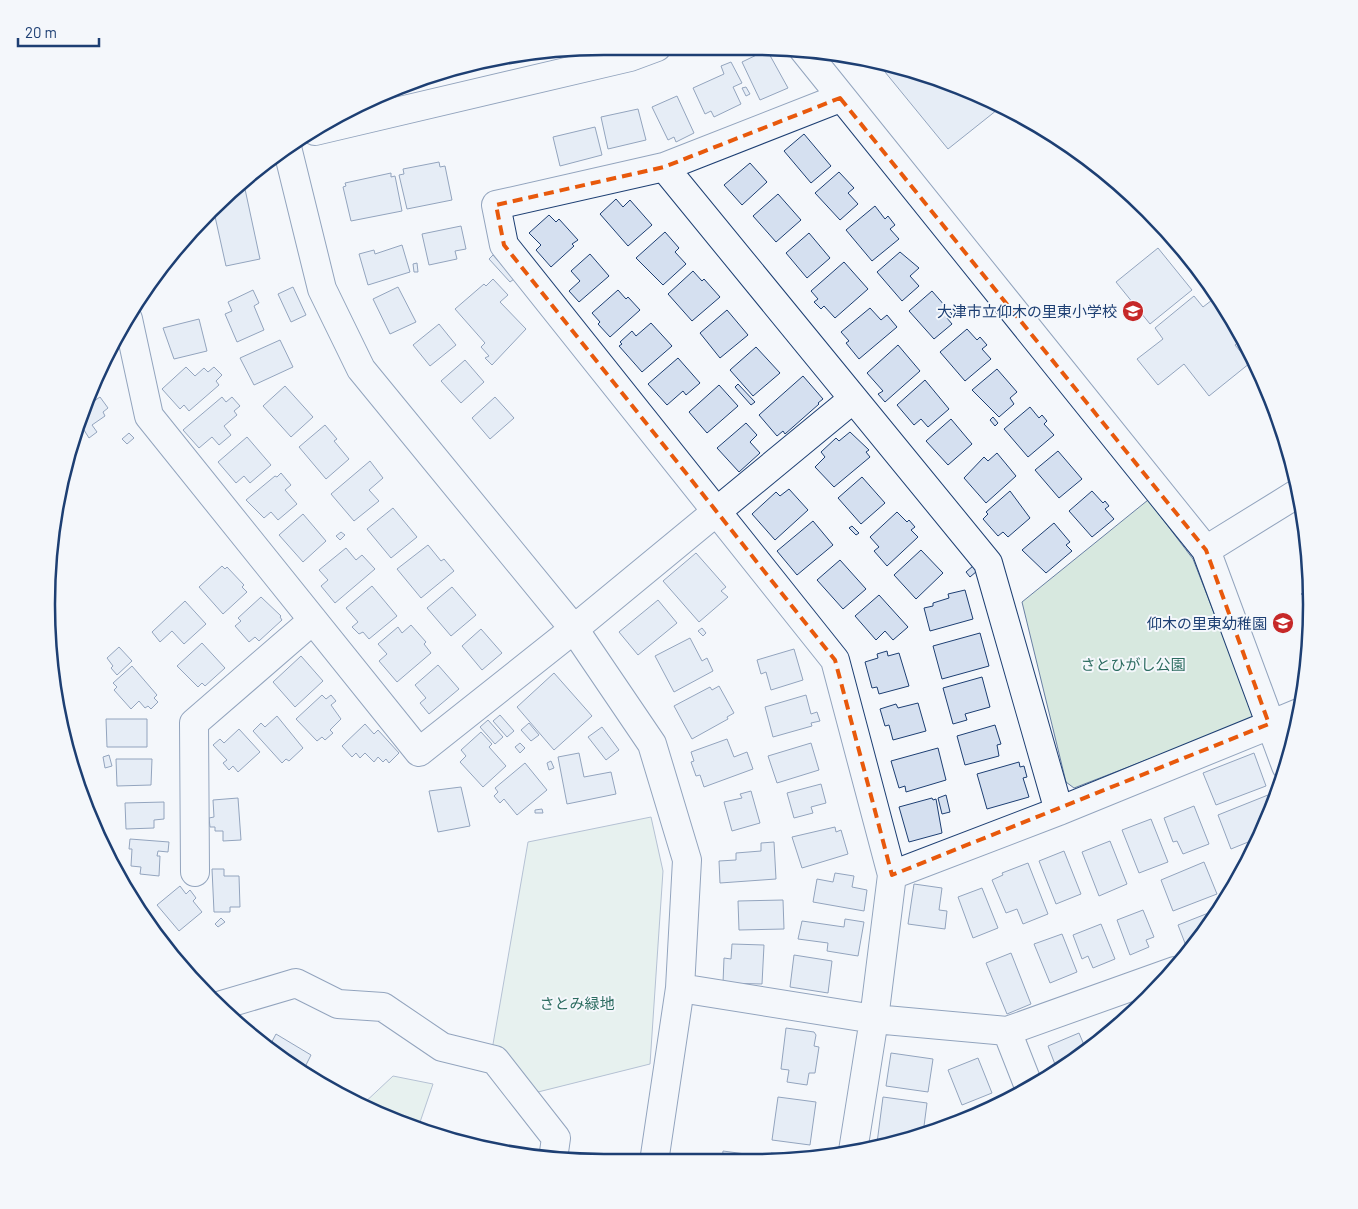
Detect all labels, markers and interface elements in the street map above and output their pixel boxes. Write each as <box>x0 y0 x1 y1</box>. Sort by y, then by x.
scale bar <box>18 15 99 47</box>
text: 20 m <box>25 23 57 41</box>
school or university icon: 大津市立仰木の里東小学校 <box>1121 299 1145 323</box>
place label: 大津市立仰木の里東小学校 <box>937 302 1117 320</box>
school or university icon: 仰木の里東幼稚園 <box>1271 611 1295 635</box>
place label: 仰木の里東幼稚園 <box>1146 614 1267 632</box>
park label: さとひがし公園 <box>1080 655 1186 673</box>
park label: さとみ緑地 <box>539 994 615 1012</box>

